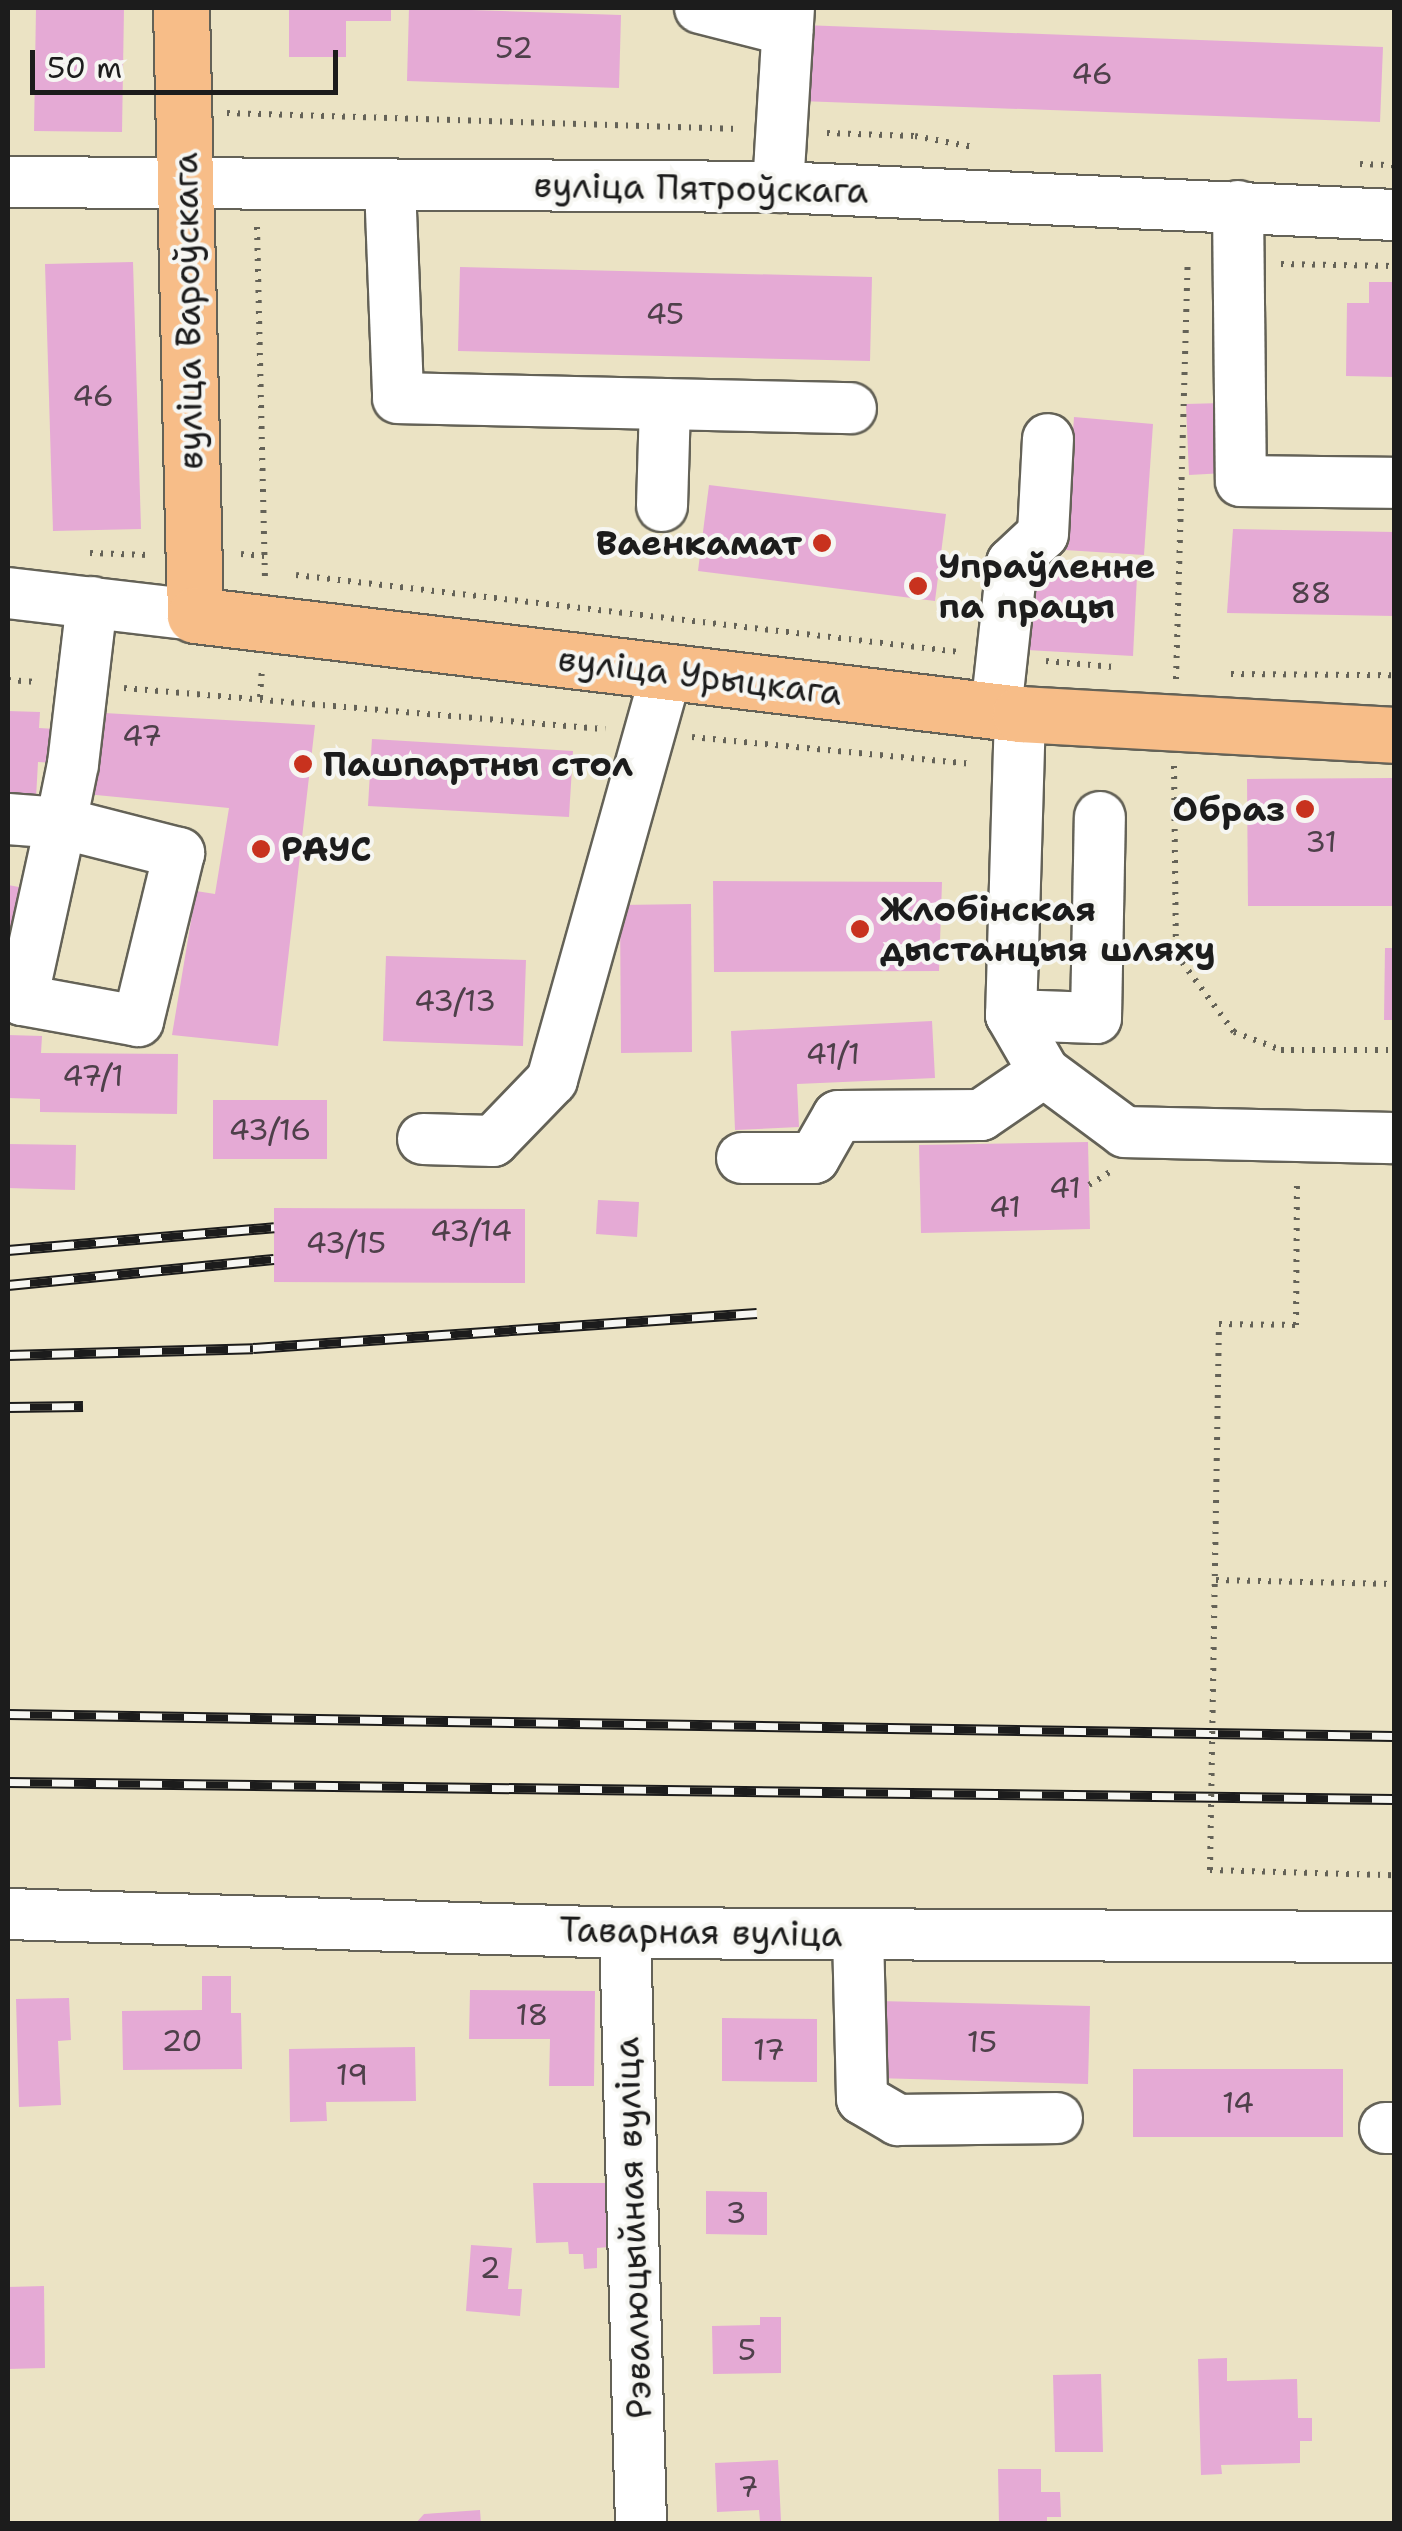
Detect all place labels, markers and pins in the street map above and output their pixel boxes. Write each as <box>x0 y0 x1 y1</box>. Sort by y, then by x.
place label: Ваенкамат <box>596 522 802 564</box>
marker: Ваенкамат <box>811 532 833 554</box>
place label: Упраўленне па працы <box>938 545 1156 627</box>
marker: Упраўленне па працы <box>907 575 929 597</box>
place label: Пашпартны стол <box>323 743 633 785</box>
marker: Пашпартны стол <box>292 753 314 775</box>
place label: Образ <box>1172 788 1285 830</box>
marker: Образ <box>1294 798 1316 820</box>
place label: РАУС <box>281 828 372 870</box>
marker: РАУС <box>250 838 272 860</box>
place label: Жлобінская дыстанцыя шляху <box>880 888 1216 970</box>
marker: Жлобінская дыстанцыя шляху <box>849 918 871 940</box>

